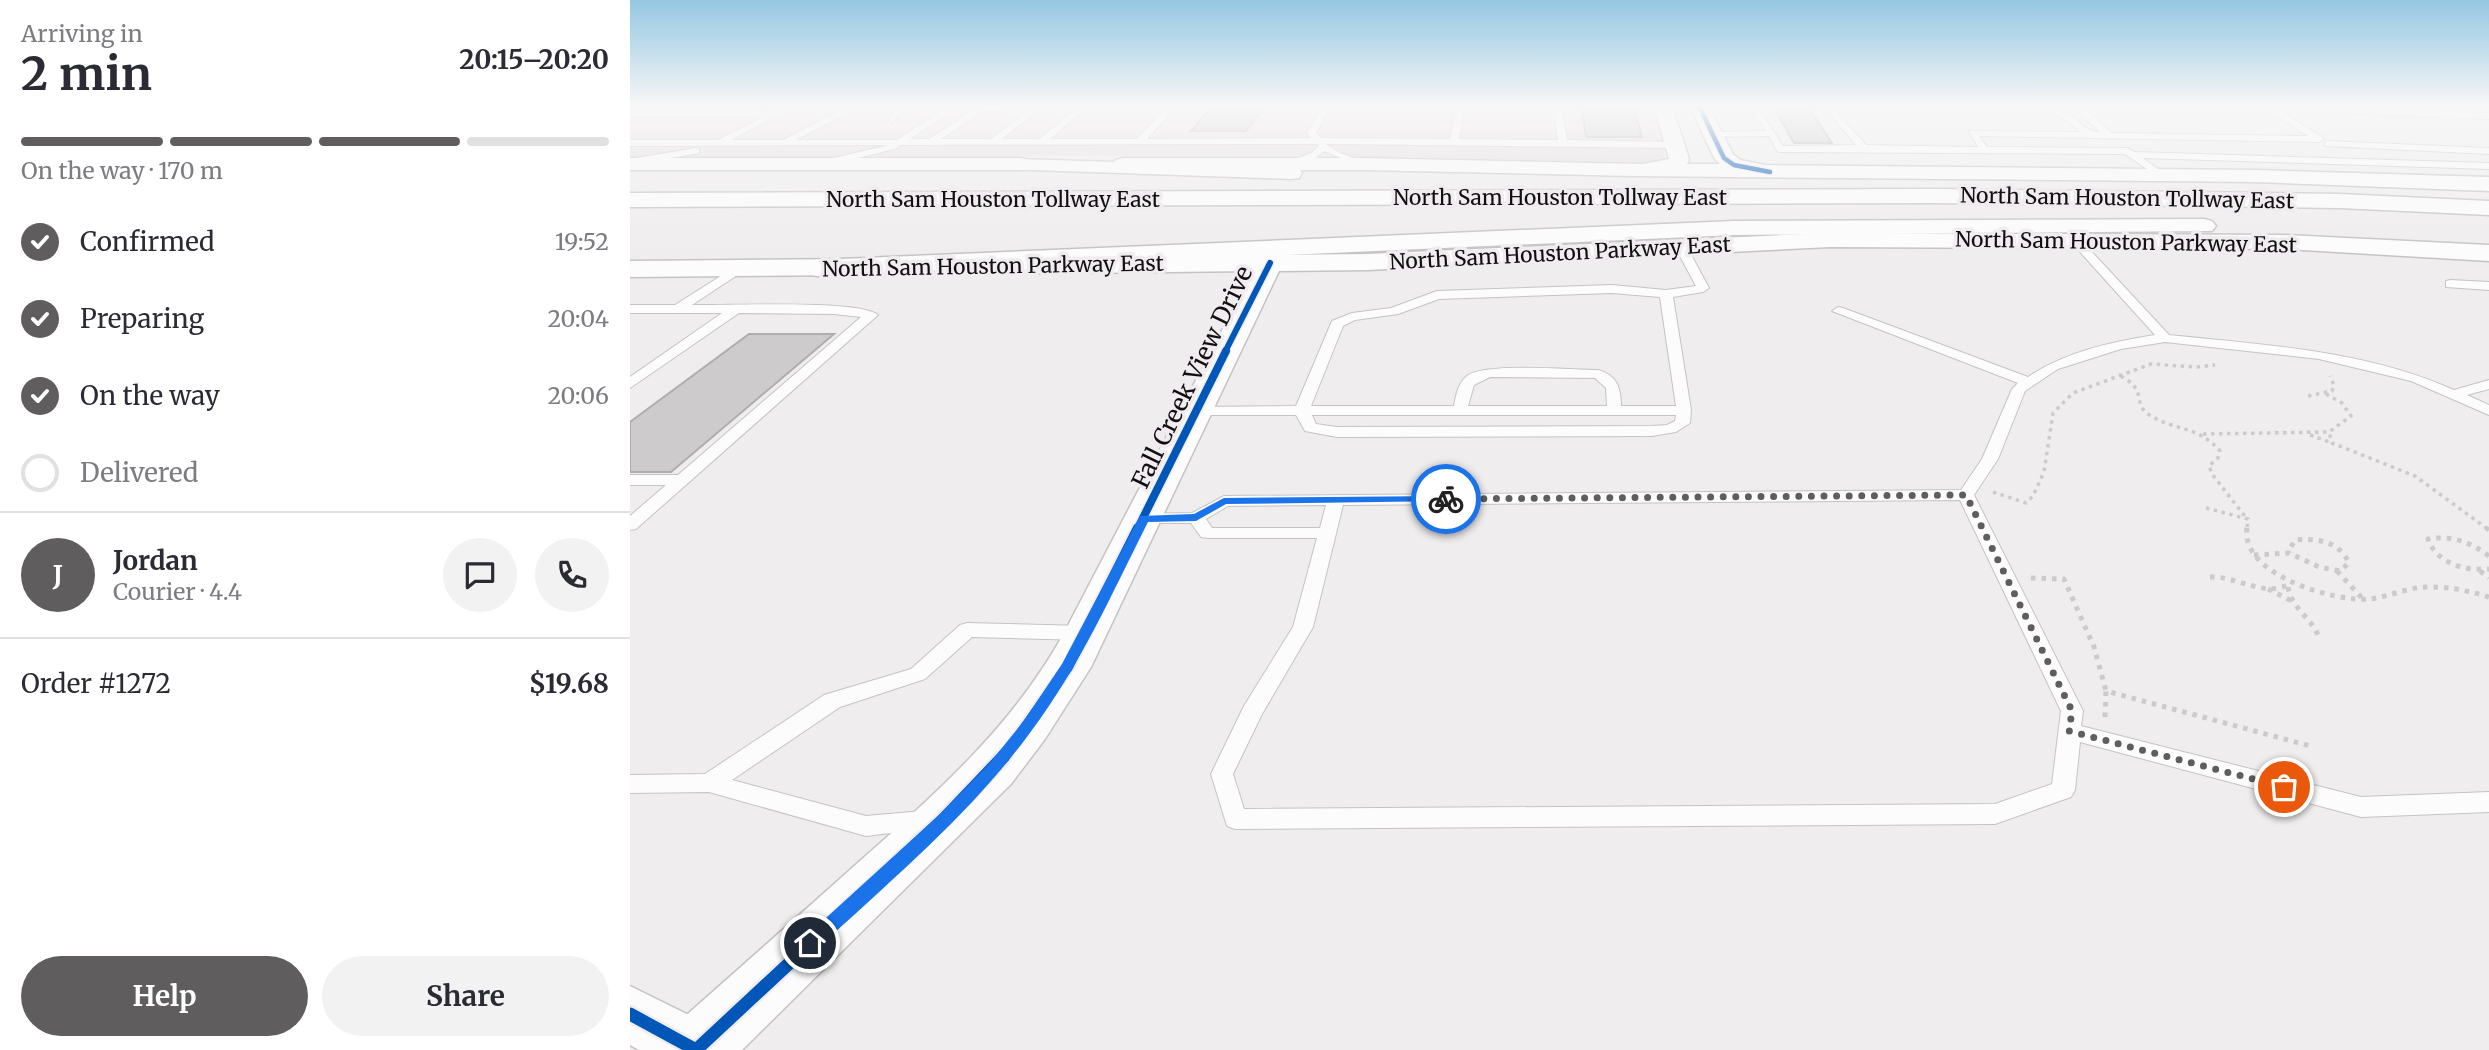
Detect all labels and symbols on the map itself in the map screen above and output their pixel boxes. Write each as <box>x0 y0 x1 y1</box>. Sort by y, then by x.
street label: North Sam Houston Tollway East <box>1960 182 2294 214</box>
street label: North Sam Houston Tollway East <box>1393 184 1727 211</box>
street label: North Sam Houston Tollway East <box>826 186 1160 213</box>
street label: North Sam Houston Parkway East <box>1955 226 2297 258</box>
street label: North Sam Houston Parkway East <box>1389 231 1731 275</box>
street label: North Sam Houston Parkway East <box>822 250 1164 282</box>
street label: Fall Creek View Drive <box>1125 261 1259 493</box>
courier <box>1411 464 1481 534</box>
pin <box>2254 757 2314 817</box>
pin <box>780 913 840 973</box>

